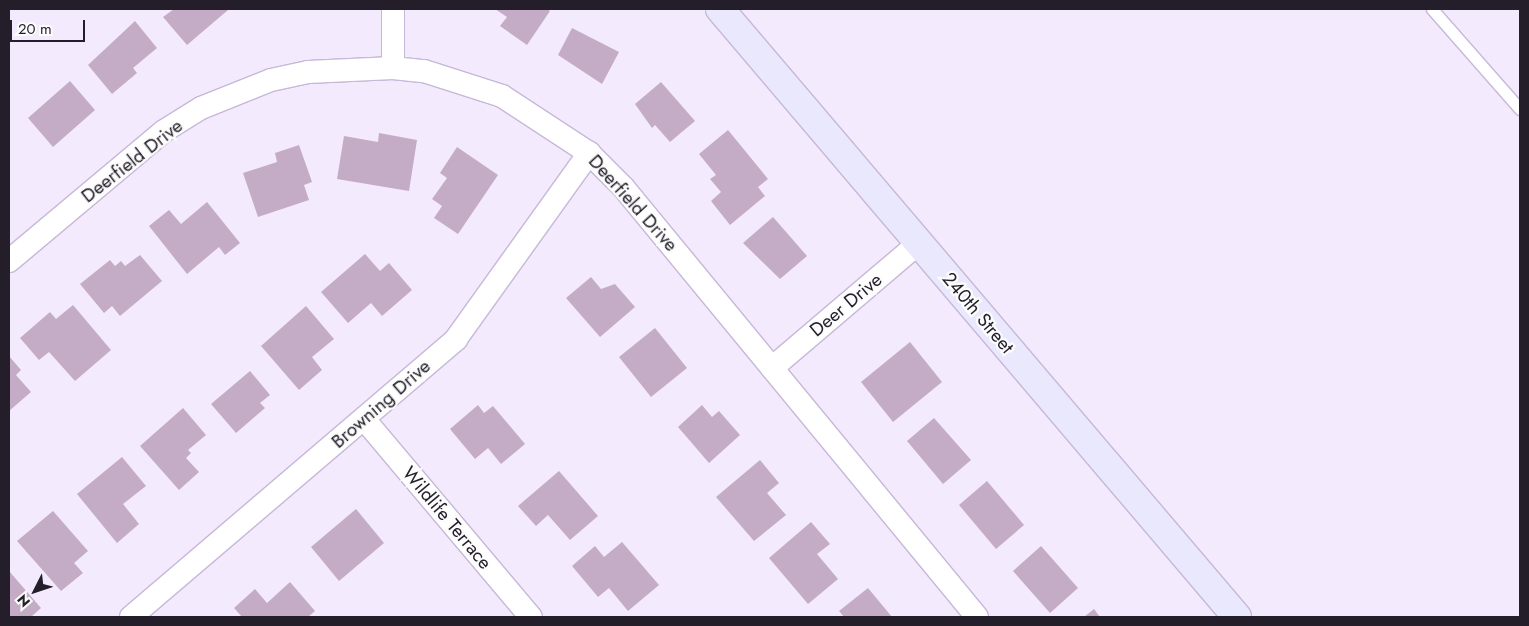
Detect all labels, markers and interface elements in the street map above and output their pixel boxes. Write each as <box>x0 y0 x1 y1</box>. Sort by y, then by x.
scale bar <box>12 10 88 42</box>
text: 20 m <box>18 18 52 40</box>
street label: Deerfield Drive <box>77 114 187 208</box>
street label: Deerfield Drive <box>584 150 682 256</box>
street label: Deer Drive <box>805 268 887 342</box>
street label: 240th Street <box>937 268 1019 358</box>
street label: Browning Drive <box>327 355 435 453</box>
street label: Wildlife Terrace <box>397 462 497 574</box>
north arrow <box>10 566 60 616</box>
text: N <box>12 590 35 612</box>

